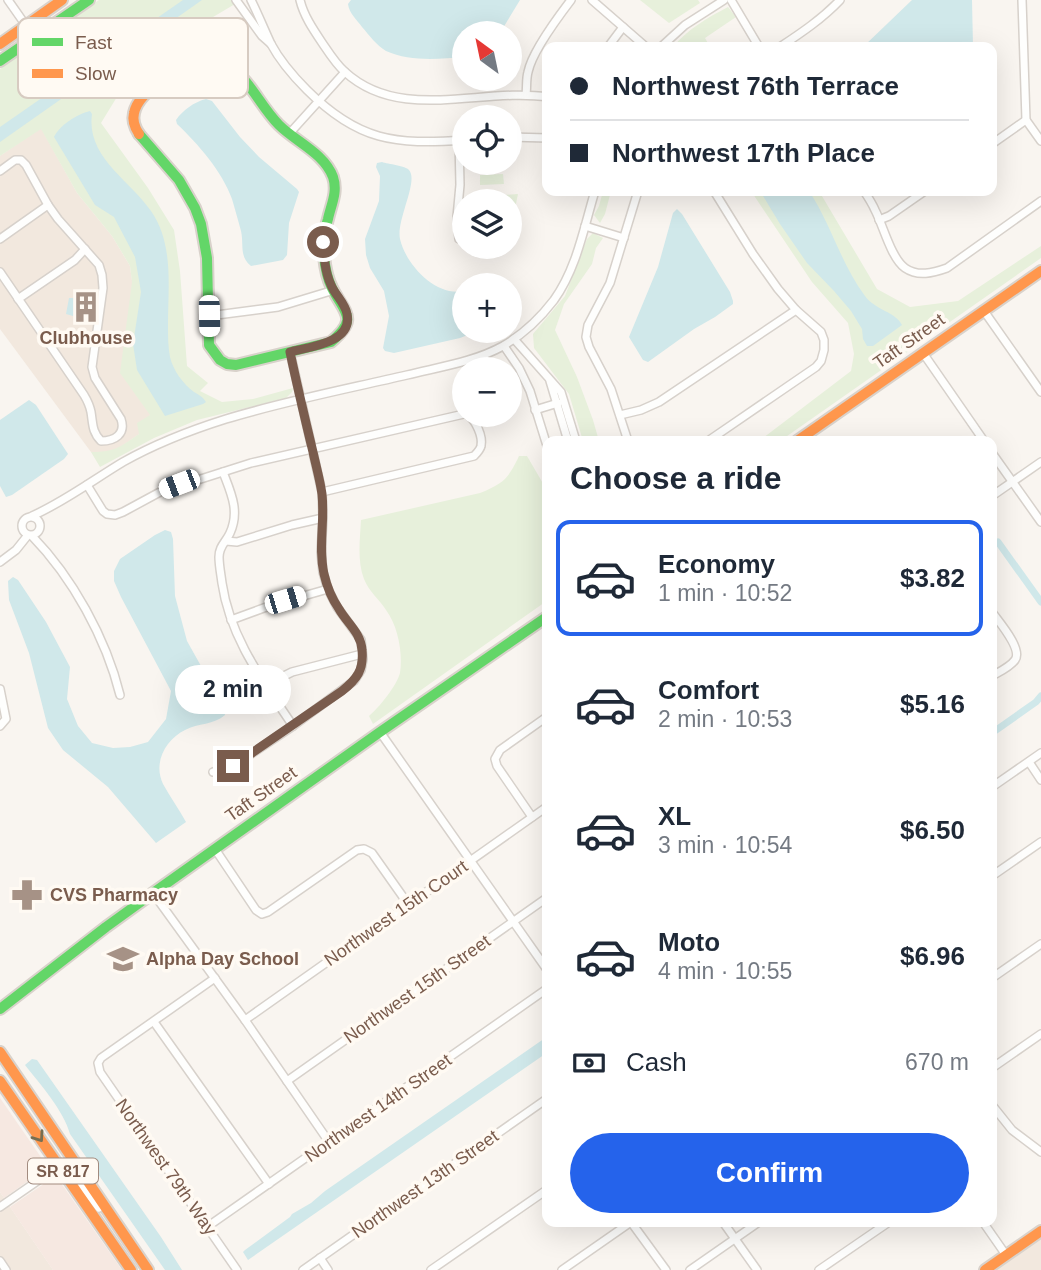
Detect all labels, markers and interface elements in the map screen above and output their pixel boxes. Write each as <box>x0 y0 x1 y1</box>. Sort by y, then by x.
legend <box>18 18 248 98</box>
north arrow <box>452 21 522 91</box>
map controls <box>452 21 522 427</box>
text: Fast <box>75 32 113 53</box>
text: Slow <box>75 63 116 84</box>
text: Northwest 76th Terrace <box>612 71 899 101</box>
button: locate <box>452 105 522 175</box>
text: Northwest 17th Place <box>612 138 875 168</box>
button: layers <box>452 189 522 259</box>
route start <box>307 226 339 258</box>
button: + <box>452 273 522 343</box>
building icon: Clubhouse <box>69 290 103 324</box>
car <box>199 295 220 337</box>
street label: Taft Street <box>870 309 948 373</box>
place label: Clubhouse <box>40 328 133 348</box>
button: − <box>452 357 522 427</box>
text: Choose a ride <box>570 460 782 496</box>
car <box>156 467 203 501</box>
icon: car <box>574 547 637 610</box>
text: Economy <box>658 549 775 579</box>
text: $3.82 <box>900 563 965 593</box>
text: 1 min · 10:52 <box>658 580 792 606</box>
car <box>262 584 309 616</box>
callout: 2 min <box>175 664 291 714</box>
icon: car <box>574 673 637 736</box>
text: Comfort <box>658 675 759 705</box>
text: 2 min <box>203 676 263 702</box>
text: $5.16 <box>900 689 965 719</box>
text: 2 min · 10:53 <box>658 706 792 732</box>
route end <box>217 750 249 782</box>
street label: Taft Street <box>222 762 300 826</box>
icon: car <box>574 799 637 862</box>
text: XL <box>658 801 691 831</box>
text: $6.50 <box>900 815 965 845</box>
text: 3 min · 10:54 <box>658 832 792 858</box>
street label: Northwest 15th Court <box>321 856 471 970</box>
pharmacy icon: CVS Pharmacy <box>10 878 44 912</box>
place label: CVS Pharmacy <box>50 885 178 905</box>
icon: car <box>574 925 637 988</box>
text: Moto <box>658 927 720 957</box>
street label: Northwest 15th Street <box>340 931 494 1047</box>
text: $6.96 <box>900 941 965 971</box>
school or university icon: Alpha Day School <box>106 942 140 976</box>
place label: Alpha Day School <box>146 949 299 969</box>
text: 4 min · 10:55 <box>658 958 792 984</box>
icon: cash <box>570 1044 608 1082</box>
text: Cash <box>626 1047 687 1077</box>
text: 670 m <box>905 1049 969 1075</box>
street label: Northwest 14th Street <box>301 1050 455 1166</box>
street label: Northwest 79th Way <box>112 1095 220 1239</box>
street label: Northwest 13th Street <box>348 1126 502 1242</box>
one-way arrow <box>31 1129 43 1142</box>
button: Confirm <box>570 1133 969 1213</box>
road number: SR 817 <box>28 1158 98 1184</box>

